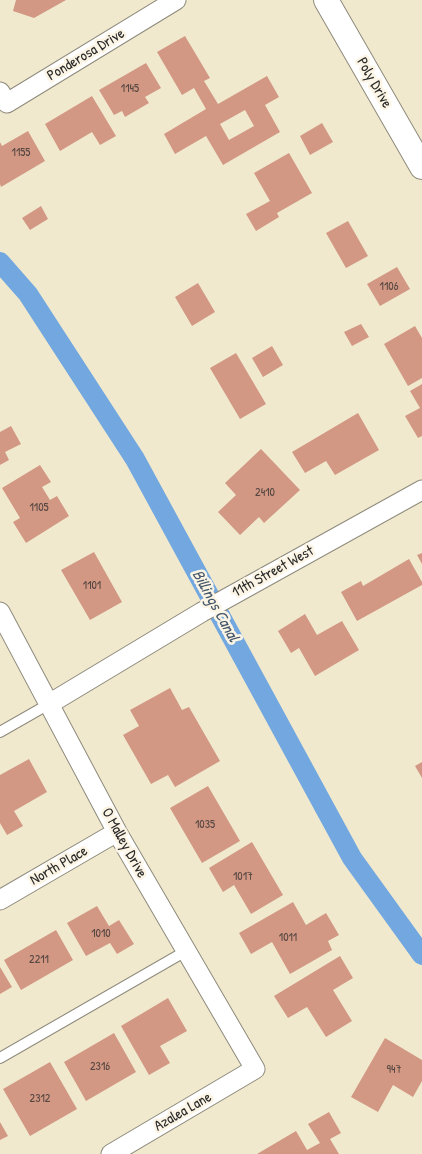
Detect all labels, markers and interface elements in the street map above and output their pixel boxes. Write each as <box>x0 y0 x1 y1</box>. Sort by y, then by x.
street label: Ponderosa Drive <box>44 25 128 85</box>
street label: Poly Drive <box>352 55 396 111</box>
house number: 1145 <box>121 82 139 96</box>
house number: 1155 <box>12 146 30 160</box>
house number: 1106 <box>380 280 398 294</box>
house number: 2410 <box>255 486 275 500</box>
house number: 1105 <box>29 501 49 515</box>
street label: 11th Street West <box>229 542 317 602</box>
water label: Billings Canal <box>187 567 243 645</box>
house number: 1101 <box>83 579 101 593</box>
street label: O Malley Drive <box>97 805 151 881</box>
house number: 1035 <box>195 818 215 832</box>
street label: North Place <box>27 842 91 890</box>
house number: 1017 <box>233 870 253 884</box>
house number: 1010 <box>91 927 111 941</box>
house number: 1011 <box>279 931 297 945</box>
house number: 2211 <box>29 953 49 967</box>
house number: 2316 <box>90 1060 110 1074</box>
house number: 947 <box>387 1063 401 1077</box>
street label: Azalea Lane <box>151 1088 215 1136</box>
house number: 2312 <box>30 1092 50 1106</box>

